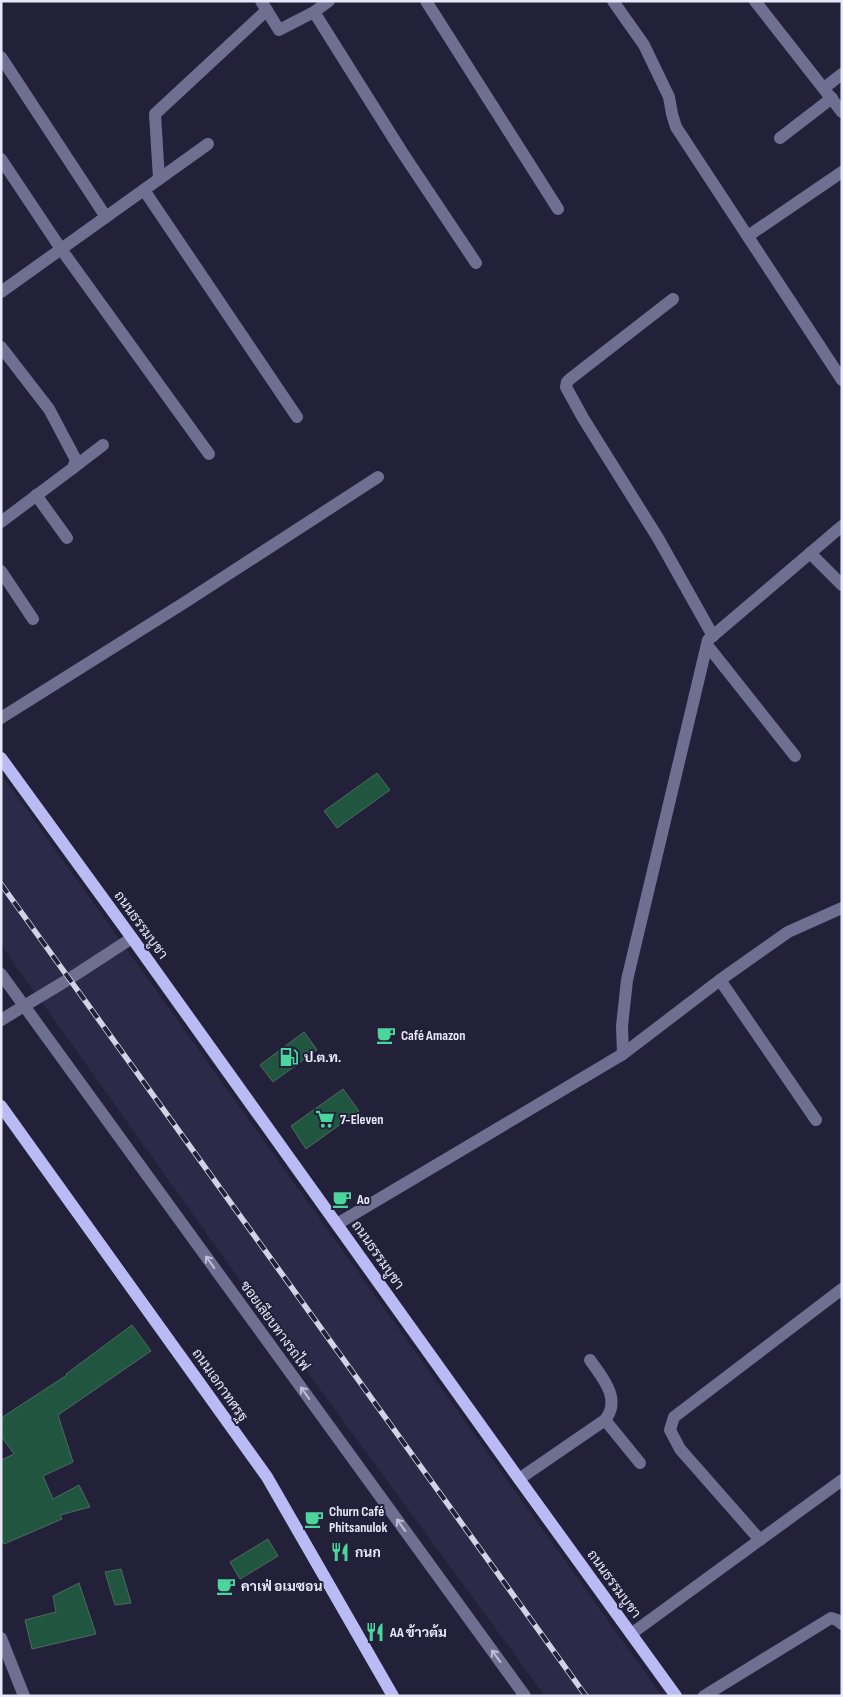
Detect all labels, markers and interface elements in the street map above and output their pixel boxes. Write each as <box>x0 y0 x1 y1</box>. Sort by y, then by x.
street label: ถนนธรรมบูชา <box>110 888 171 963</box>
cafe icon: Café Amazon <box>375 1024 397 1046</box>
place label: Café Amazon <box>401 1027 465 1044</box>
fuel station icon: ป.ต.ท. <box>278 1046 300 1068</box>
place label: ป.ต.ท. <box>304 1049 341 1066</box>
supermarket icon: 7-Eleven <box>314 1108 336 1130</box>
place label: 7-Eleven <box>340 1111 383 1128</box>
cafe icon: Ao <box>331 1188 353 1210</box>
place label: Ao <box>356 1191 370 1208</box>
street label: ถนนธรรมบูชา <box>347 1217 408 1293</box>
one-way arrow <box>205 1255 215 1269</box>
street label: ซอยเลียบทางรถไฟ <box>237 1277 314 1374</box>
street label: ถนนเอกาทศรฐ <box>189 1345 251 1425</box>
one-way arrow <box>300 1386 310 1400</box>
place label: Churn Café Phitsanulok <box>329 1503 387 1536</box>
cafe icon: Churn Café Phitsanulok <box>303 1508 325 1530</box>
one-way arrow <box>396 1518 406 1532</box>
restaurant icon: กนก <box>329 1541 351 1563</box>
place label: กนก <box>355 1544 381 1561</box>
street label: ถนนธรรมบูชา <box>583 1547 644 1622</box>
cafe icon: คาเฟ่ อเมซอน <box>215 1575 237 1597</box>
place label: คาเฟ่ อเมซอน <box>241 1578 323 1595</box>
restaurant icon: AA ข้าวต้ม <box>364 1621 386 1643</box>
place label: AA ข้าวต้ม <box>389 1624 447 1641</box>
one-way arrow <box>491 1649 501 1663</box>

